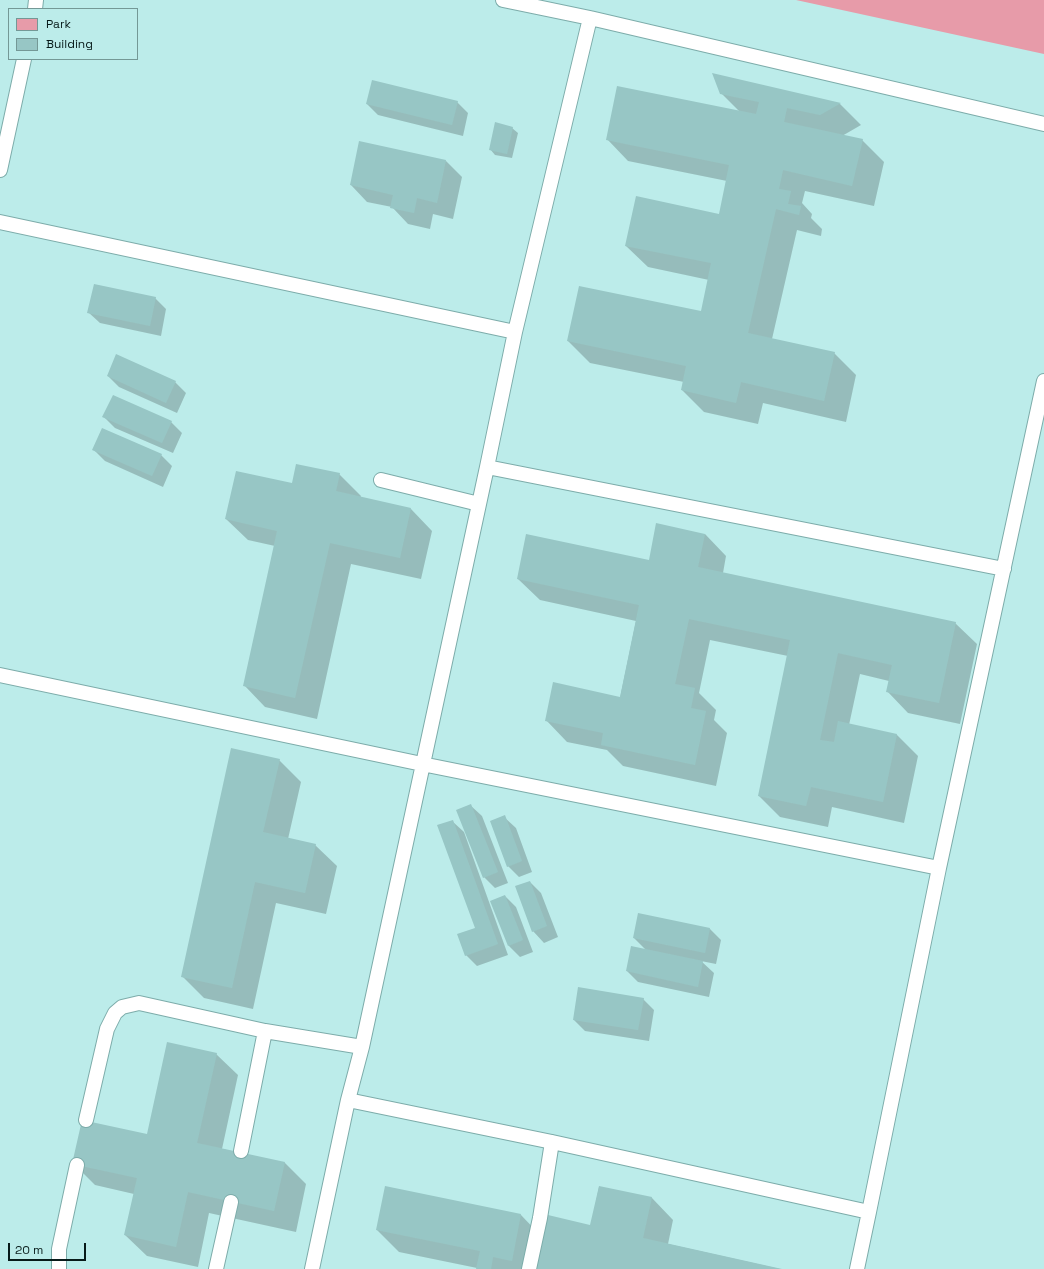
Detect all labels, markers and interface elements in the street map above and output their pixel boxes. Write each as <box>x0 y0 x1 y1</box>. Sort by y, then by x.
legend <box>8 8 138 60</box>
text: Park <box>46 16 71 32</box>
text: Building <box>46 36 93 52</box>
scale bar <box>10 1235 88 1261</box>
text: 20 m <box>15 1242 43 1258</box>

